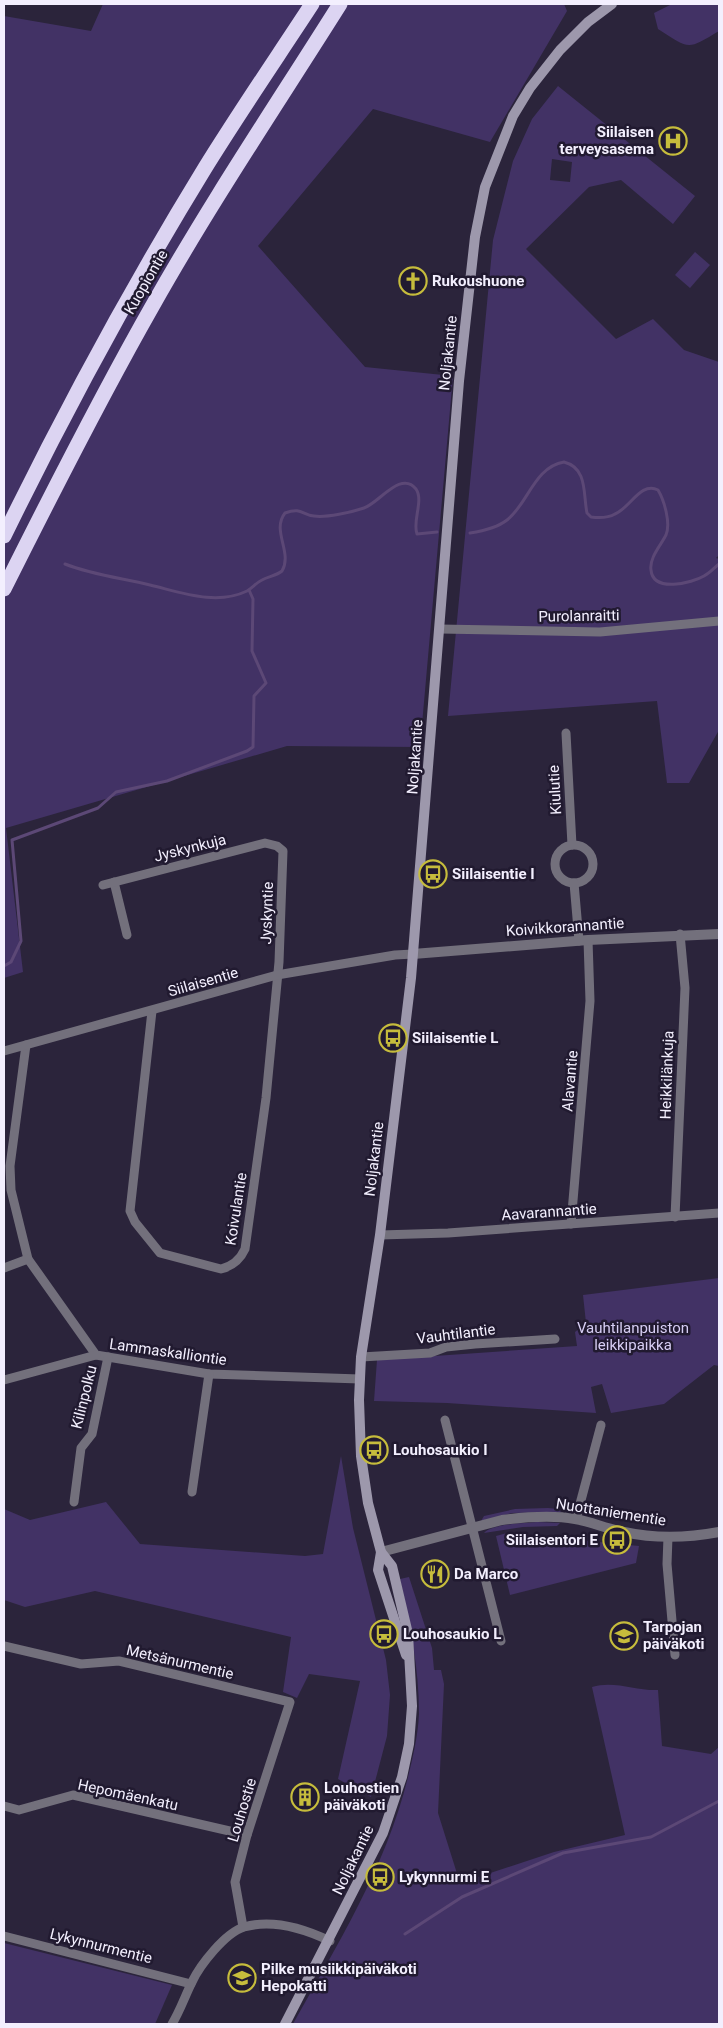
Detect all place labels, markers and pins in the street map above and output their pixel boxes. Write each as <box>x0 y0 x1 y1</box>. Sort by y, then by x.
place label: Siilaisen terveysasema <box>560 123 654 158</box>
hospital icon: Siilaisen terveysasema <box>658 126 688 156</box>
church icon: Rukoushuone <box>398 266 428 296</box>
place label: Rukoushuone <box>432 272 524 290</box>
bus stop icon: Siilaisentie I <box>418 859 448 889</box>
place label: Siilaisentie I <box>452 865 535 883</box>
bus stop icon: Siilaisentie L <box>378 1023 408 1053</box>
place label: Siilaisentie L <box>412 1029 498 1047</box>
bus stop icon: Louhosaukio I <box>359 1435 389 1465</box>
place label: Louhosaukio I <box>393 1441 488 1459</box>
bus stop icon: Siilaisentori E <box>602 1525 632 1555</box>
place label: Siilaisentori E <box>506 1531 599 1549</box>
restaurant icon: Da Marco <box>420 1559 450 1589</box>
place label: Da Marco <box>454 1565 518 1583</box>
place label: Tarpojan päiväkoti <box>643 1618 705 1653</box>
bus stop icon: Louhosaukio L <box>369 1619 399 1649</box>
school or university icon: Tarpojan päiväkoti <box>609 1621 639 1651</box>
place label: Louhosaukio L <box>403 1625 501 1643</box>
place label: Louhostien päiväkoti <box>324 1779 399 1814</box>
building icon: Louhostien päiväkoti <box>290 1782 320 1812</box>
bus stop icon: Lykynnurmi E <box>365 1862 395 1892</box>
place label: Lykynnurmi E <box>399 1868 490 1886</box>
place label: Pilke musiikkipäiväkoti Hepokatti <box>261 1960 417 1995</box>
school or university icon: Pilke musiikkipäiväkoti Hepokatti <box>227 1963 257 1993</box>

